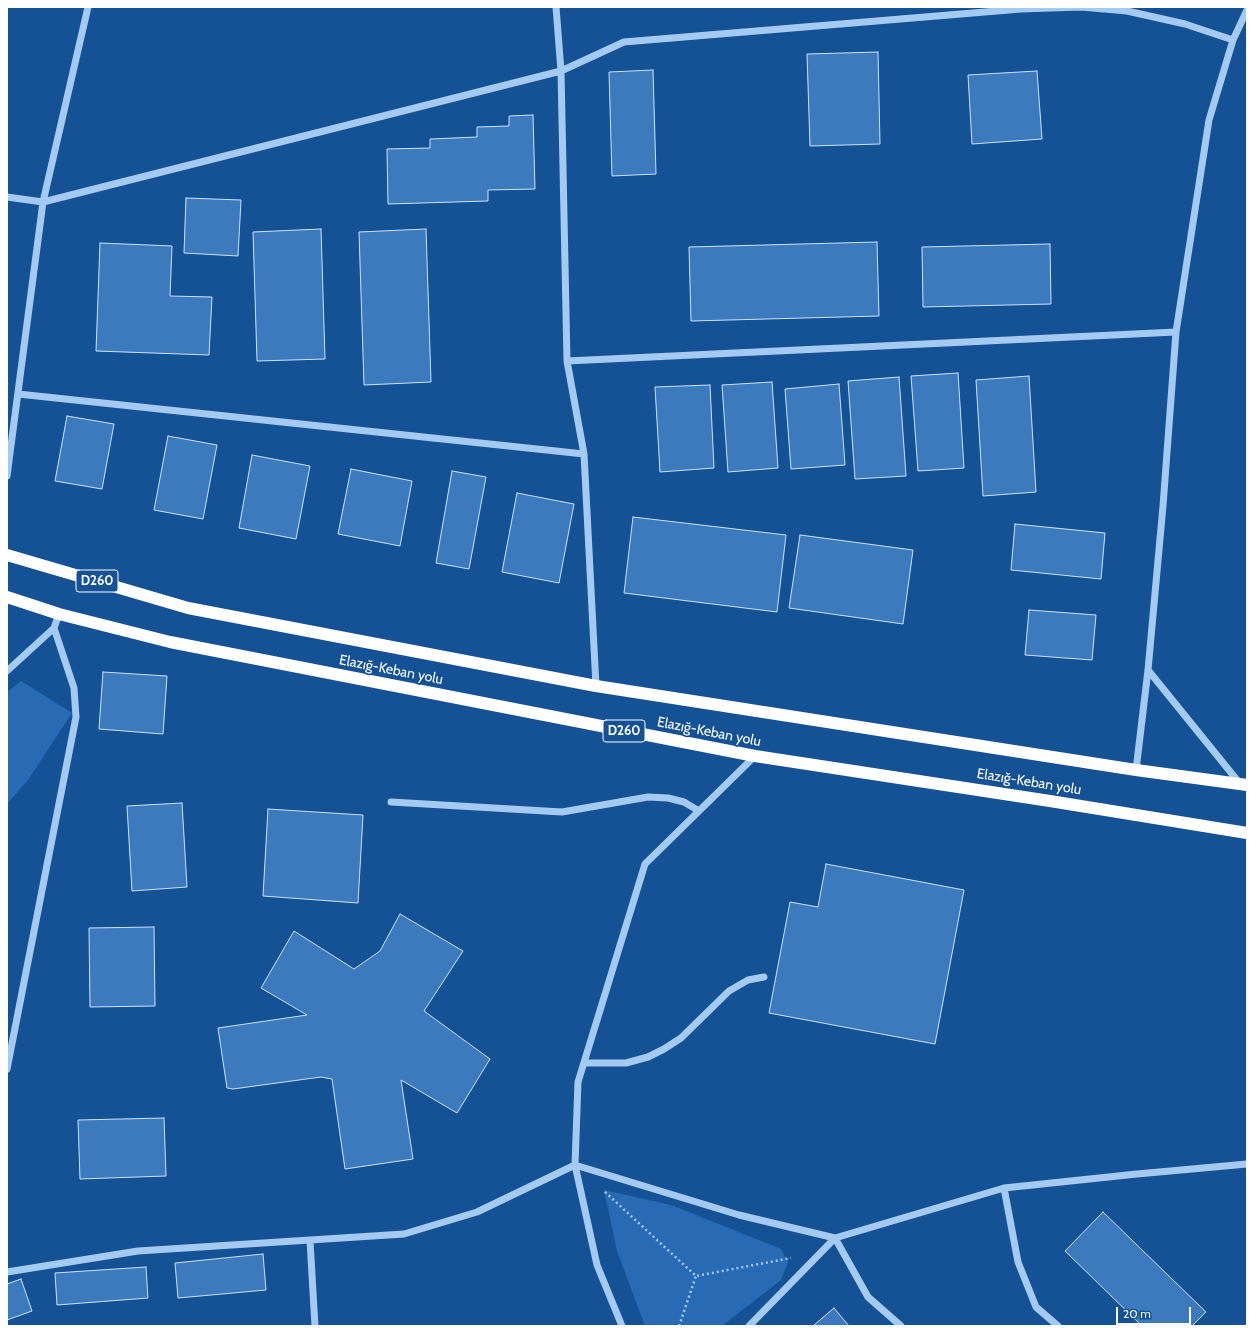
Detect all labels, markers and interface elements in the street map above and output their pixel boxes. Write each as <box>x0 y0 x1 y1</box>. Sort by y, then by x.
road number: D260 <box>76 570 118 592</box>
street label: Elazığ-Keban yolu <box>338 652 444 688</box>
street label: Elazığ-Keban yolu <box>656 714 762 750</box>
road number: D260 <box>603 720 645 742</box>
street label: Elazığ-Keban yolu <box>976 765 1082 799</box>
scale bar <box>1118 1299 1193 1325</box>
text: 20 m <box>1123 1306 1151 1321</box>

